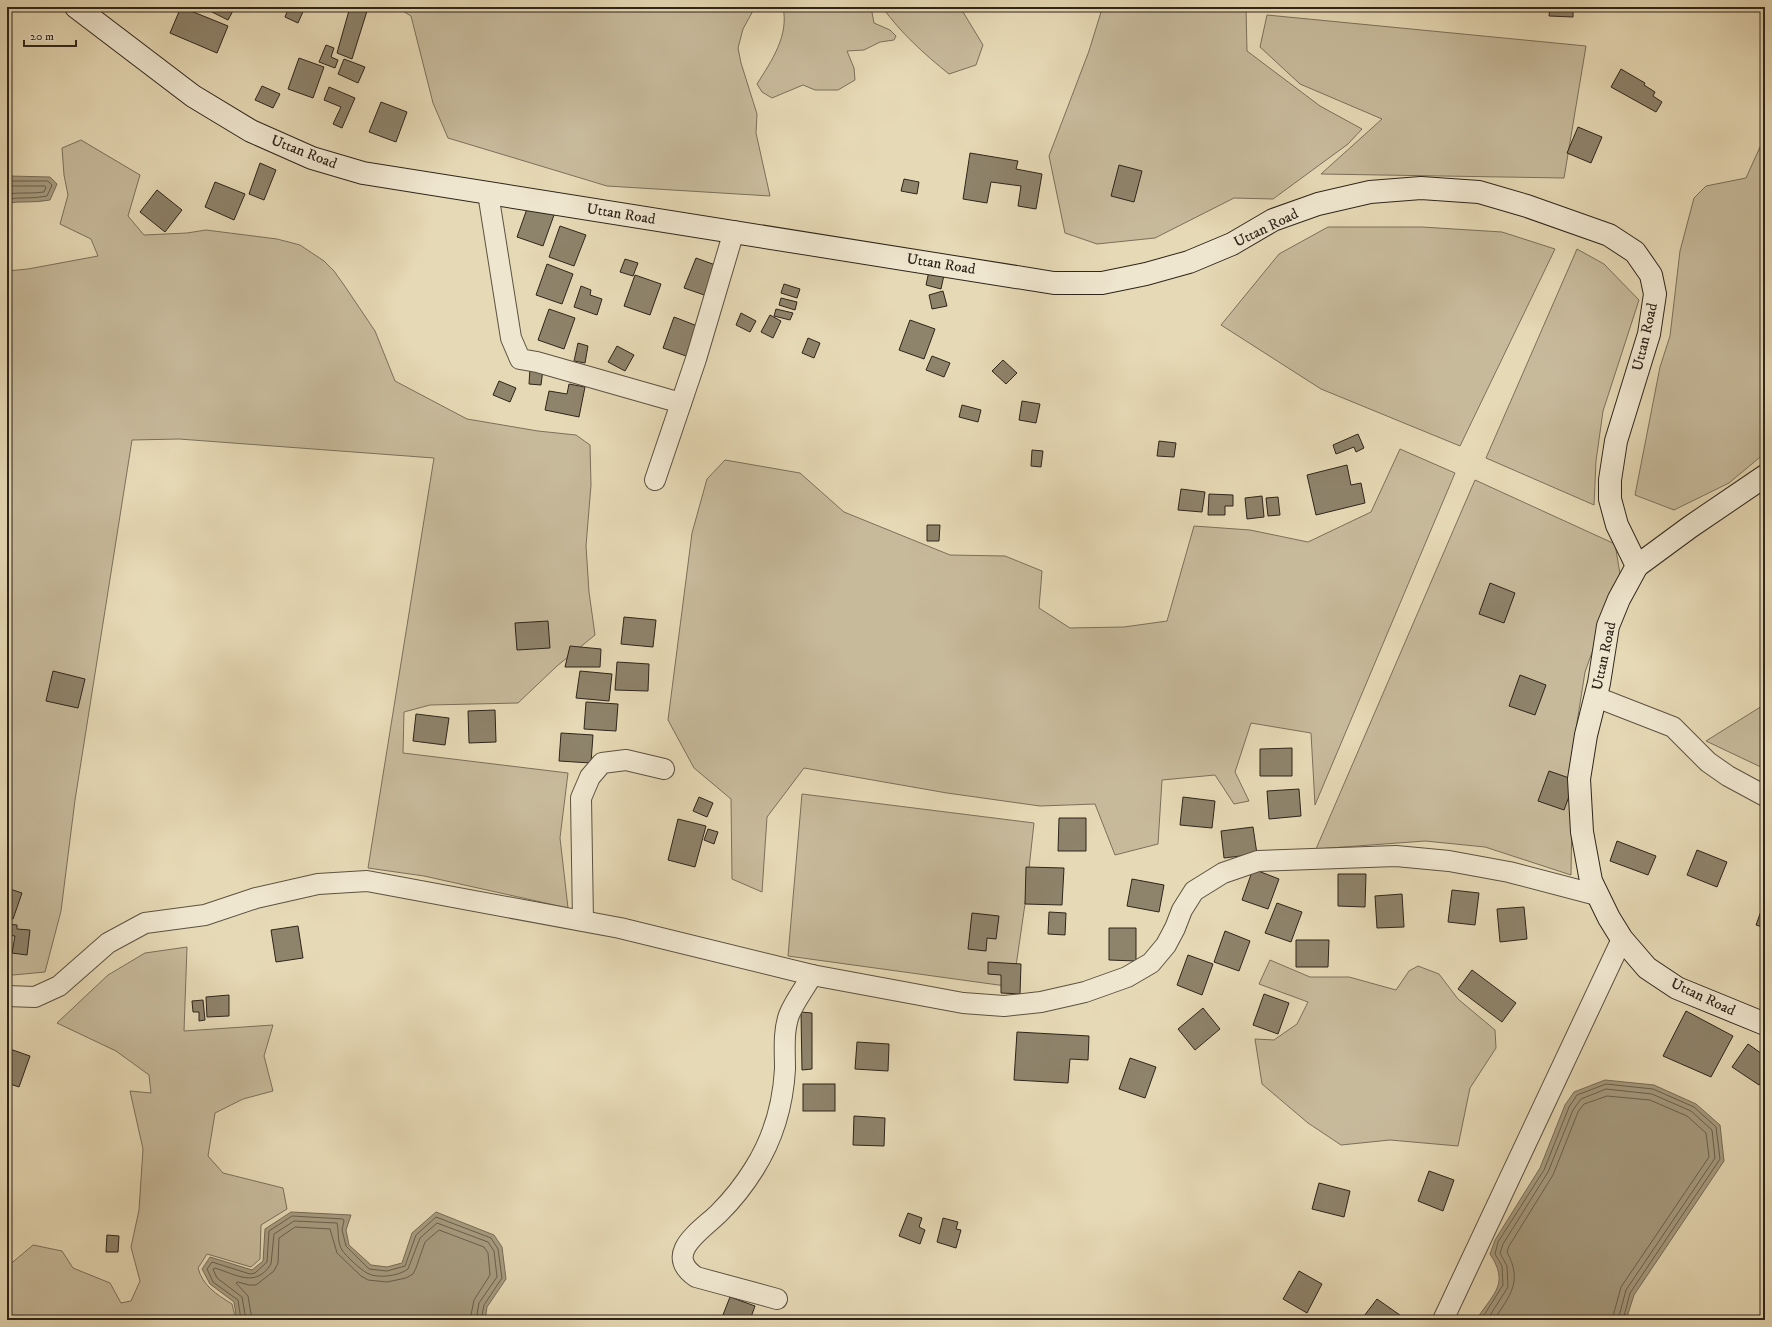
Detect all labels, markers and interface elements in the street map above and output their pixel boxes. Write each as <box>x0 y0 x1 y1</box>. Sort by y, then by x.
scale bar <box>24 22 76 48</box>
text: 20 m <box>30 29 54 44</box>
street label: Uttan Road <box>268 131 340 173</box>
street label: Uttan Road <box>585 199 657 229</box>
street label: Uttan Road <box>1231 204 1302 252</box>
street label: Uttan Road <box>905 249 977 279</box>
street label: Uttan Road <box>1628 301 1662 373</box>
street label: Uttan Road <box>1587 620 1621 692</box>
street label: Uttan Road <box>1668 974 1739 1020</box>

